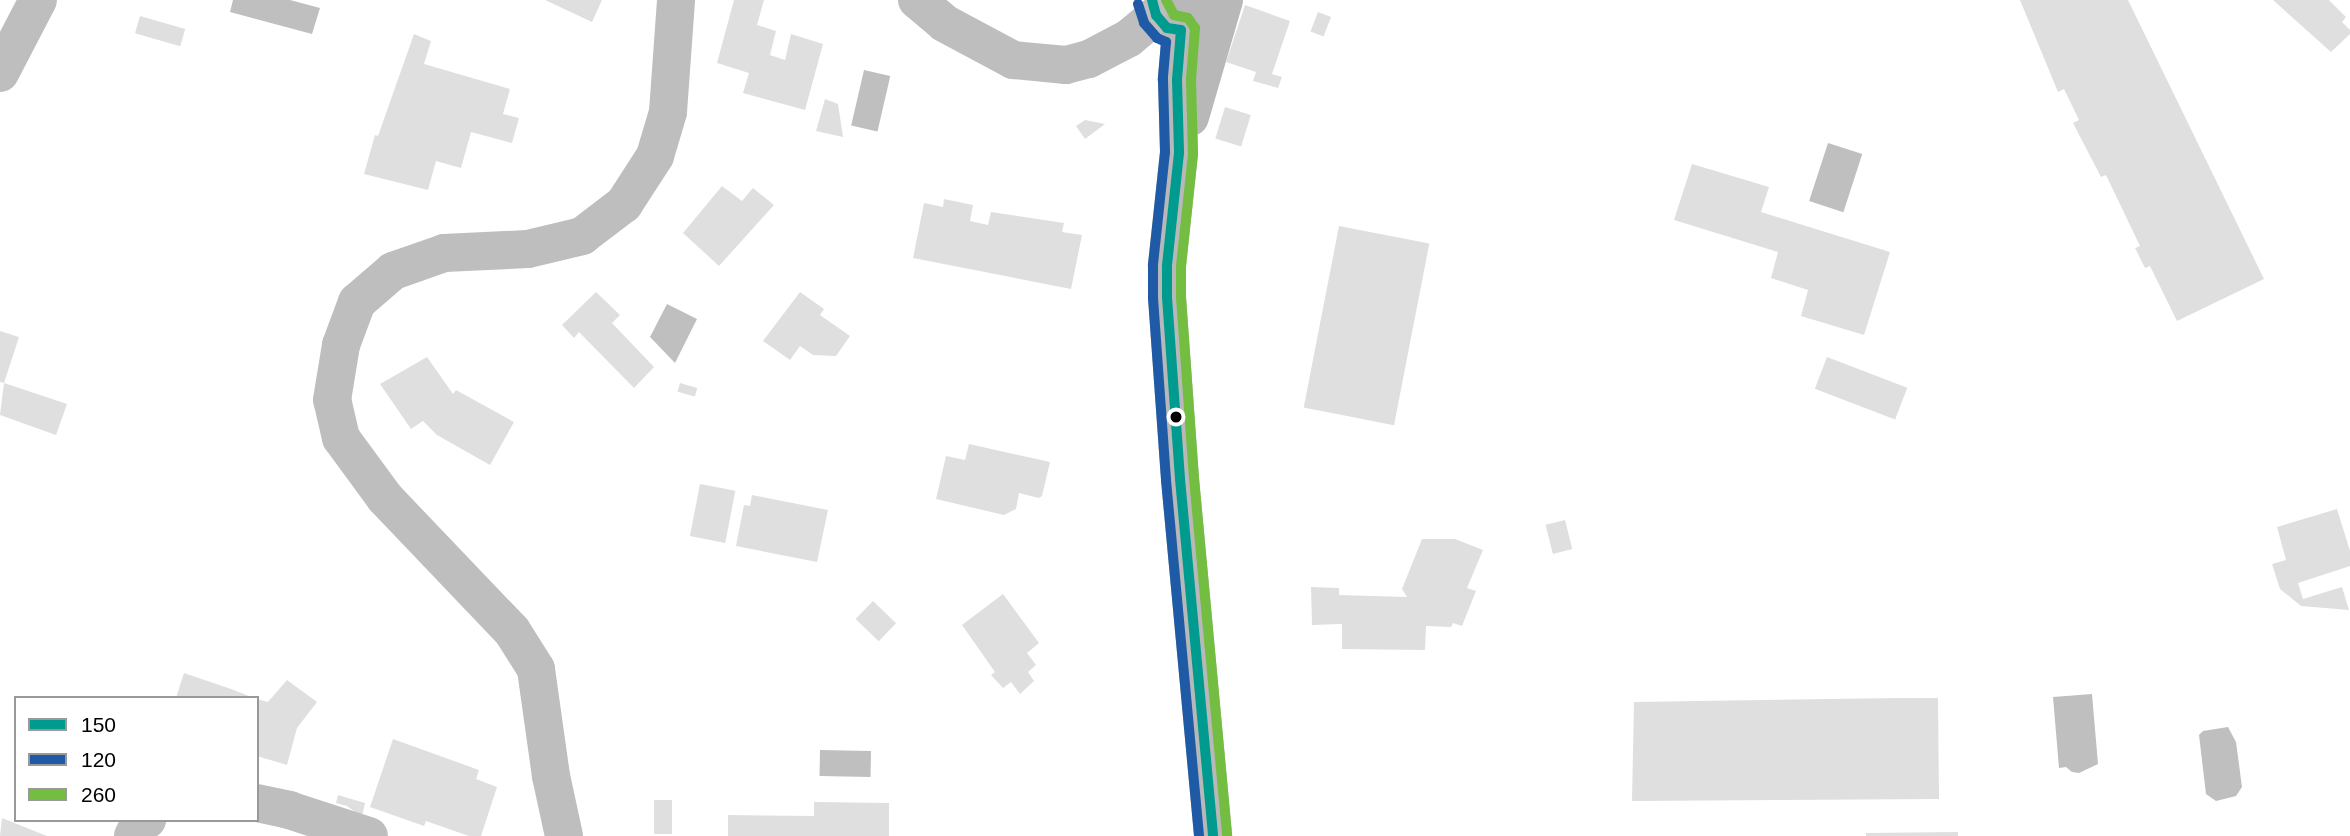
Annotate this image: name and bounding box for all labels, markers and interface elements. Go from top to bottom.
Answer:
unlabelled marker [1169,410,1183,424]
legend [14,696,259,822]
text: 150 [81,713,116,736]
text: 120 [81,748,116,771]
text: 260 [81,783,116,806]

